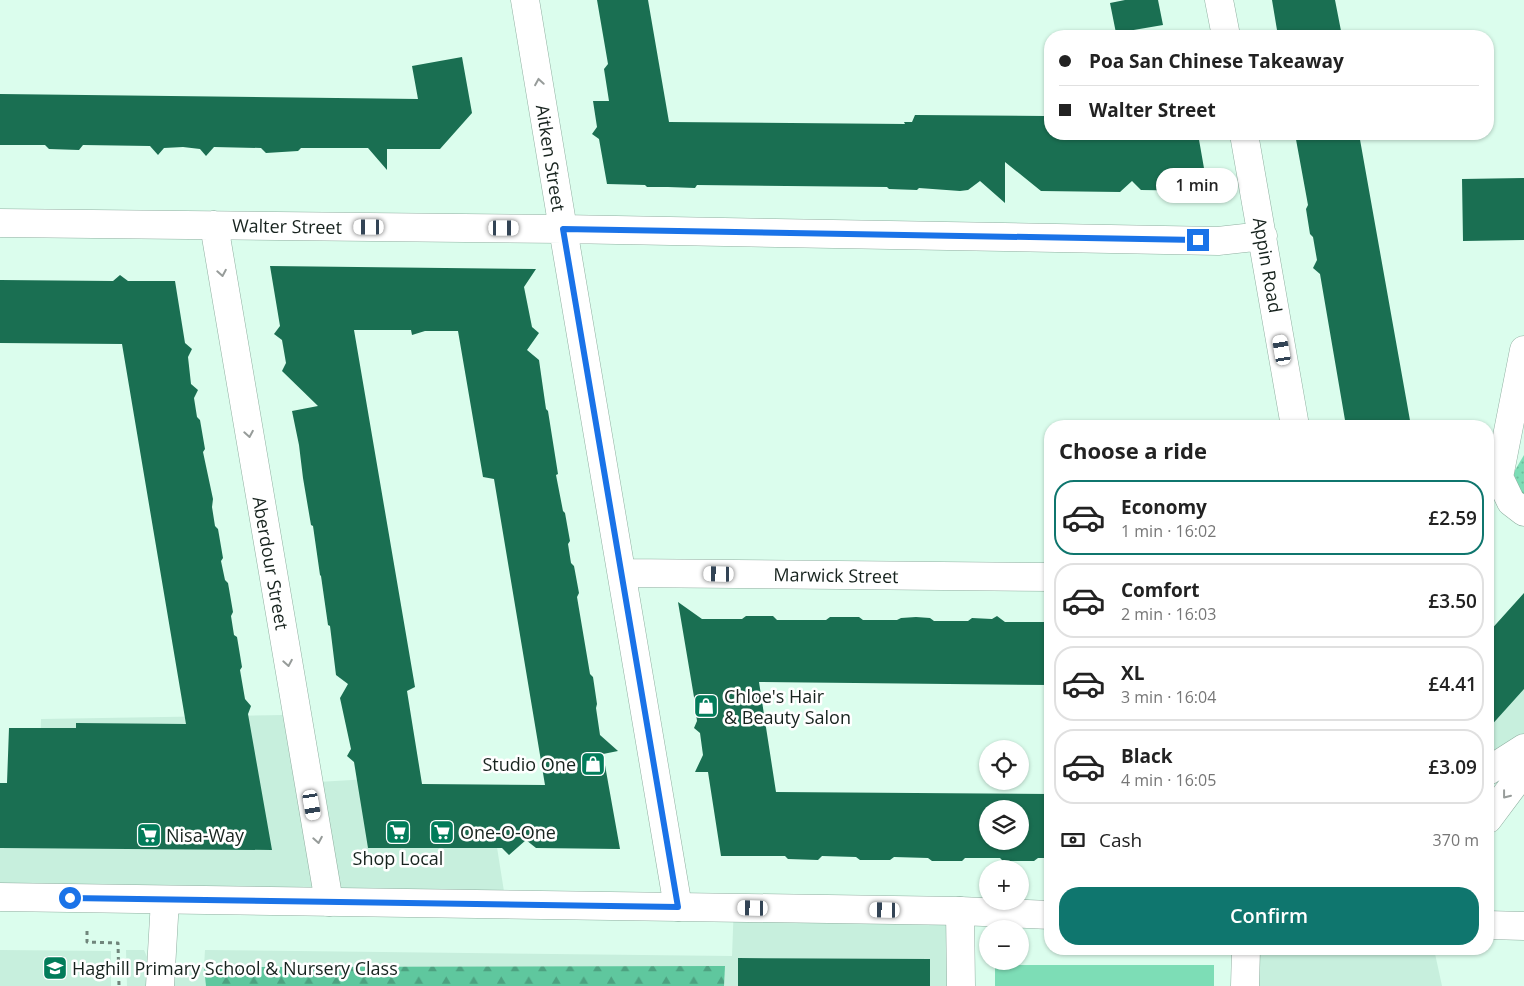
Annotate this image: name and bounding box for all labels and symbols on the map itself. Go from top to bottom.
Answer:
one-way arrow [534,78,544,86]
street label: Aitken Street [531,103,571,213]
callout: 1 min [1157,168,1239,202]
street label: Walter Street [232,213,342,239]
street label: Appin Road [1248,215,1288,315]
car [354,220,384,235]
car [489,221,519,236]
route end [1187,229,1209,251]
one-way arrow [216,269,226,278]
car [1272,334,1291,366]
one-way arrow [244,429,254,438]
street label: Aberdour Street [247,494,295,632]
street label: Marwick Street [773,562,899,588]
car [703,566,734,582]
one-way arrow [283,658,293,667]
place label: Chloe's Hair & Beauty Salon [724,684,851,729]
shop icon: Chloe's Hair & Beauty Salon [693,693,719,719]
shop icon: Studio One [580,751,606,777]
place label: Studio One [482,752,576,776]
car [302,789,321,821]
one-way arrow [1503,789,1511,798]
supermarket icon: Shop Local [385,819,411,845]
supermarket icon: One-O-One [429,819,455,845]
place label: One-O-One [460,820,556,844]
supermarket icon: Nisa-Way [136,822,162,848]
place label: Nisa-Way [166,823,245,847]
one-way arrow [313,836,323,845]
place label: Shop Local [353,846,443,870]
route start [59,887,81,909]
car [737,900,768,916]
car [869,902,900,918]
school or university icon: Haghill Primary School & Nursery Class [42,955,68,981]
place label: Haghill Primary School & Nursery Class [72,956,398,980]

